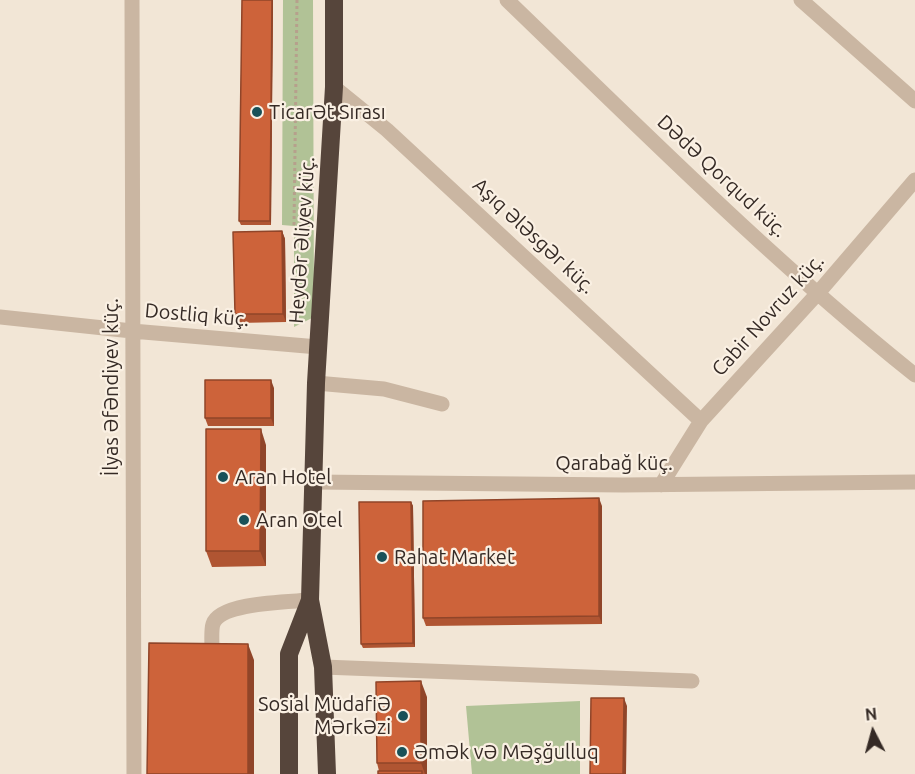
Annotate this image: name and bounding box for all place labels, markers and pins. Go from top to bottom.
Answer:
place label: Ticarət Sırası [269,100,386,124]
marker: Ticarət Sırası [250,105,264,119]
place label: Aran Hotel [235,465,332,489]
marker: Aran Hotel [216,470,230,484]
place label: Aran Otel [256,508,342,532]
marker: Aran Otel [237,513,251,527]
place label: Rahat Market [394,545,515,569]
marker: Rahat Market [375,550,389,564]
place label: Sosial Müdafiə Mərkəzi [258,692,391,739]
marker: Sosial Müdafiə Mərkəzi [396,709,410,723]
place label: Əmək və Məşğulluq [414,740,599,764]
marker: Əmək və Məşğulluq [395,745,409,759]

